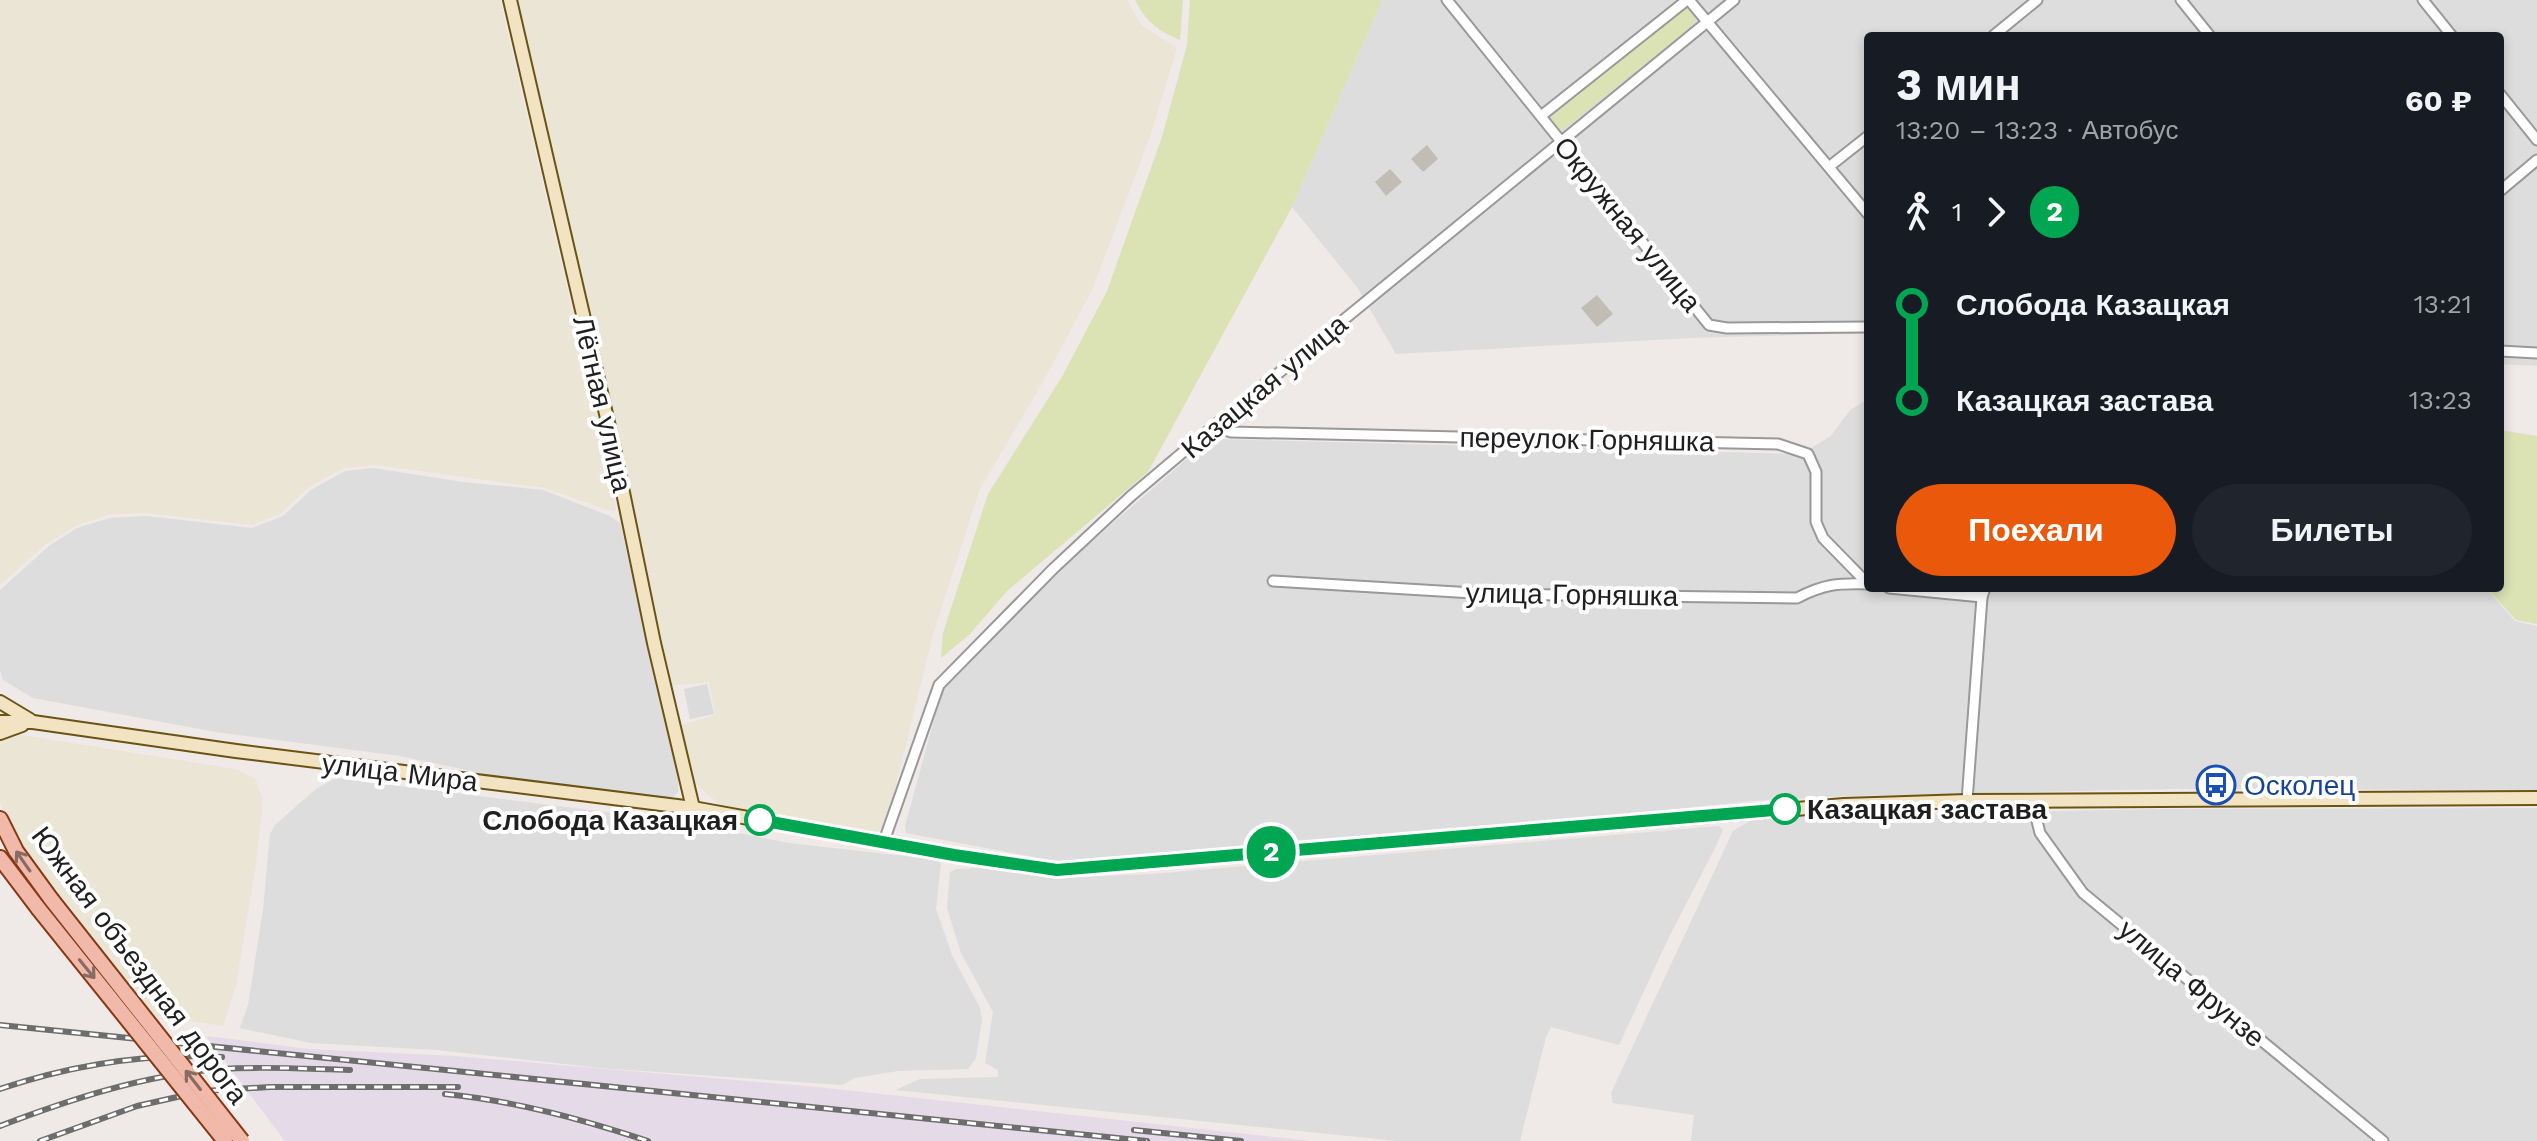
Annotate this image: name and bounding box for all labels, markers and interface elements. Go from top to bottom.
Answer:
text: 3 мин [1896,59,2021,111]
text: 60 ₽ [2405,83,2472,118]
text: 13:20 – 13:23 · Автобус [1896,115,2178,145]
street label: Окружная улица [1547,130,1708,319]
icon: walk [1896,190,1940,234]
icon: forward [1974,190,2018,234]
text: 2 [2046,195,2063,228]
text: 1 [1952,197,1962,227]
text: Слобода Казацкая [1956,287,2230,322]
text: 13:21 [2414,289,2472,319]
street label: Казацкая улица [1175,307,1354,465]
street label: Лётная улица [566,313,639,496]
text: Казацкая застава [1956,383,2213,418]
text: 13:23 [2409,385,2472,415]
street label: переулок Горняшка [1459,421,1715,458]
button: Поехали [1896,484,2176,576]
button: Билеты [2192,484,2472,576]
street label: улица Горняшка [1465,576,1679,613]
street label: улица Мира [320,747,480,798]
bus stop icon: Осколец [2195,764,2237,806]
place label: Осколец [2244,769,2355,802]
place label: Казацкая застава [1807,793,2047,826]
marker: Казацкая застава [1770,794,1800,824]
place label: Слобода Казацкая [482,804,738,837]
marker: Слобода Казацкая [745,805,775,835]
street label: Южная объездная дорога [25,820,255,1111]
line badge: 2 [1245,826,1297,878]
text: 2 [1263,835,1279,868]
one-way arrow [15,850,31,872]
street label: улица Фрунзе [2112,913,2271,1054]
one-way arrow [78,958,96,979]
one-way arrow [185,1070,202,1091]

